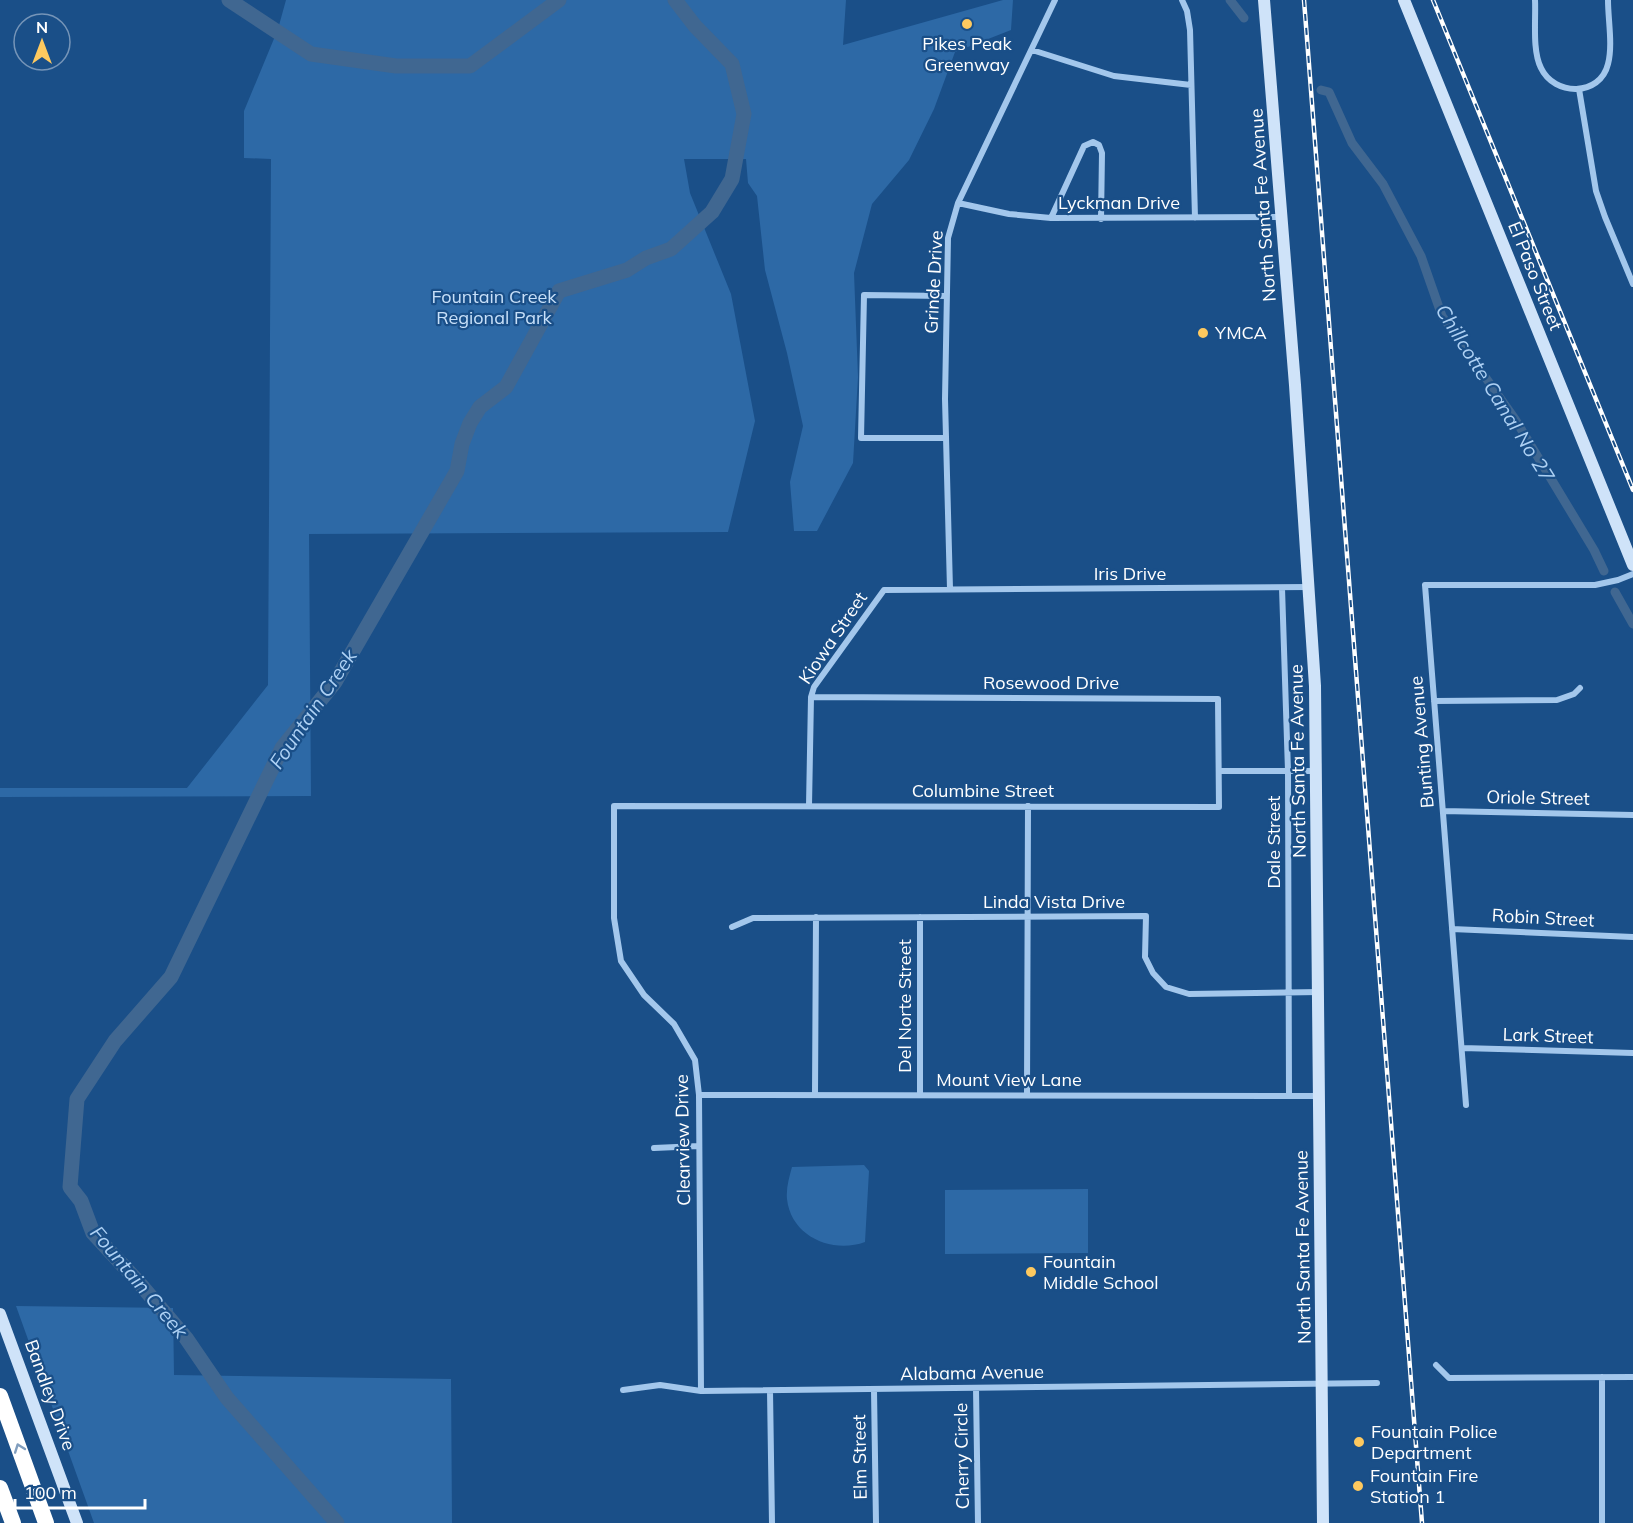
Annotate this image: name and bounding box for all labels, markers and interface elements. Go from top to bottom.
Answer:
north arrow [12,12,72,72]
text: N [36,17,48,37]
marker: Pikes Peak Greenway [960,17,974,31]
place label: Pikes Peak Greenway [922,32,1013,76]
street label: North Santa Fe Avenue [1244,108,1281,302]
street label: Lyckman Drive [1058,191,1180,214]
street label: El Paso Street [1503,218,1568,334]
street label: Grinde Drive [919,230,948,334]
park label: Fountain Creek Regional Park [431,285,557,329]
water label: Chillcotte Canal No 27 [1430,299,1561,487]
place label: YMCA [1214,321,1267,344]
marker: YMCA [1196,326,1210,340]
street label: Iris Drive [1094,562,1166,585]
street label: Kiowa Street [793,587,872,688]
water label: Fountain Creek [263,643,362,773]
street label: North Santa Fe Avenue [1284,664,1311,858]
street label: Rosewood Drive [983,671,1119,694]
street label: Bunting Avenue [1404,675,1439,809]
street label: Columbine Street [912,779,1054,802]
street label: Oriole Street [1486,785,1590,810]
street label: Dale Street [1262,796,1285,888]
street label: Linda Vista Drive [983,890,1125,913]
street label: Robin Street [1491,903,1595,932]
street label: Del Norte Street [893,939,916,1073]
street label: Lark Street [1502,1022,1594,1049]
street label: Mount View Lane [936,1068,1082,1091]
street label: Clearview Drive [670,1074,695,1206]
street label: North Santa Fe Avenue [1289,1150,1316,1344]
water label: Fountain Creek [85,1220,194,1344]
place label: Fountain Middle School [1043,1250,1159,1294]
marker: Fountain Middle School [1024,1265,1038,1279]
street label: Bandley Drive [20,1336,81,1453]
street label: Alabama Avenue [900,1360,1044,1385]
street label: Cherry Circle [949,1403,974,1509]
street label: Elm Street [847,1414,872,1500]
place label: Fountain Police Department [1371,1420,1497,1464]
marker: Fountain Police Department [1352,1435,1366,1449]
one-way arrow [14,1443,26,1454]
place label: Fountain Fire Station 1 [1370,1464,1478,1508]
scale bar [15,1472,146,1510]
marker: Fountain Fire Station 1 [1351,1479,1365,1493]
text: 100 m [24,1481,77,1504]

